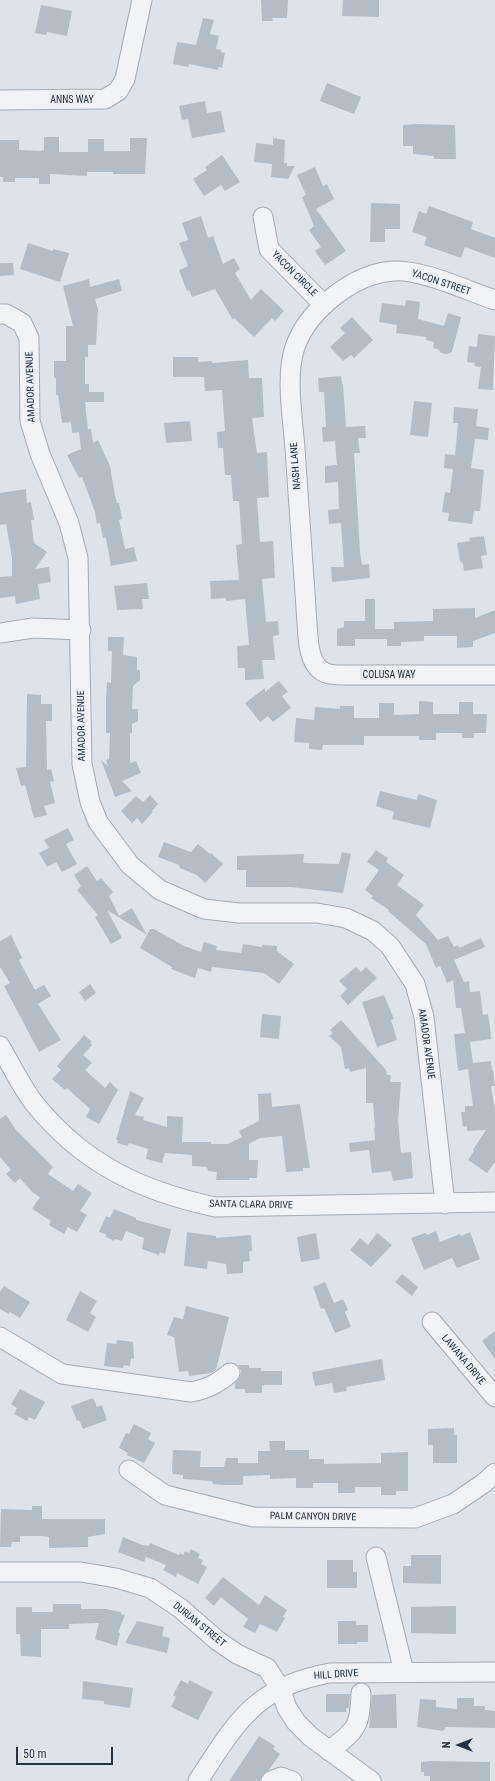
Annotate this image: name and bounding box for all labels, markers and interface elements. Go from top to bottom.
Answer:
street label: ANNS WAY [50,94,94,106]
street label: YACON CIRCLE [269,249,319,299]
street label: YACON STREET [410,268,472,298]
street label: AMADOR AVENUE [24,351,38,423]
street label: NASH LANE [288,442,304,490]
street label: COLUSA WAY [363,669,415,681]
street label: AMADOR AVENUE [75,690,89,762]
street label: AMADOR AVENUE [415,1008,437,1080]
street label: SANTA CLARA DRIVE [209,1198,293,1212]
street label: LAWANA DRIVE [439,1332,487,1388]
street label: PALM CANYON DRIVE [270,1510,356,1524]
street label: DURIAN STREET [170,1600,228,1650]
street label: HILL DRIVE [313,1667,359,1683]
north arrow [439,1725,479,1765]
scale bar [18,1739,115,1765]
text: N [440,1742,453,1748]
text: 50 m [23,1747,47,1761]

